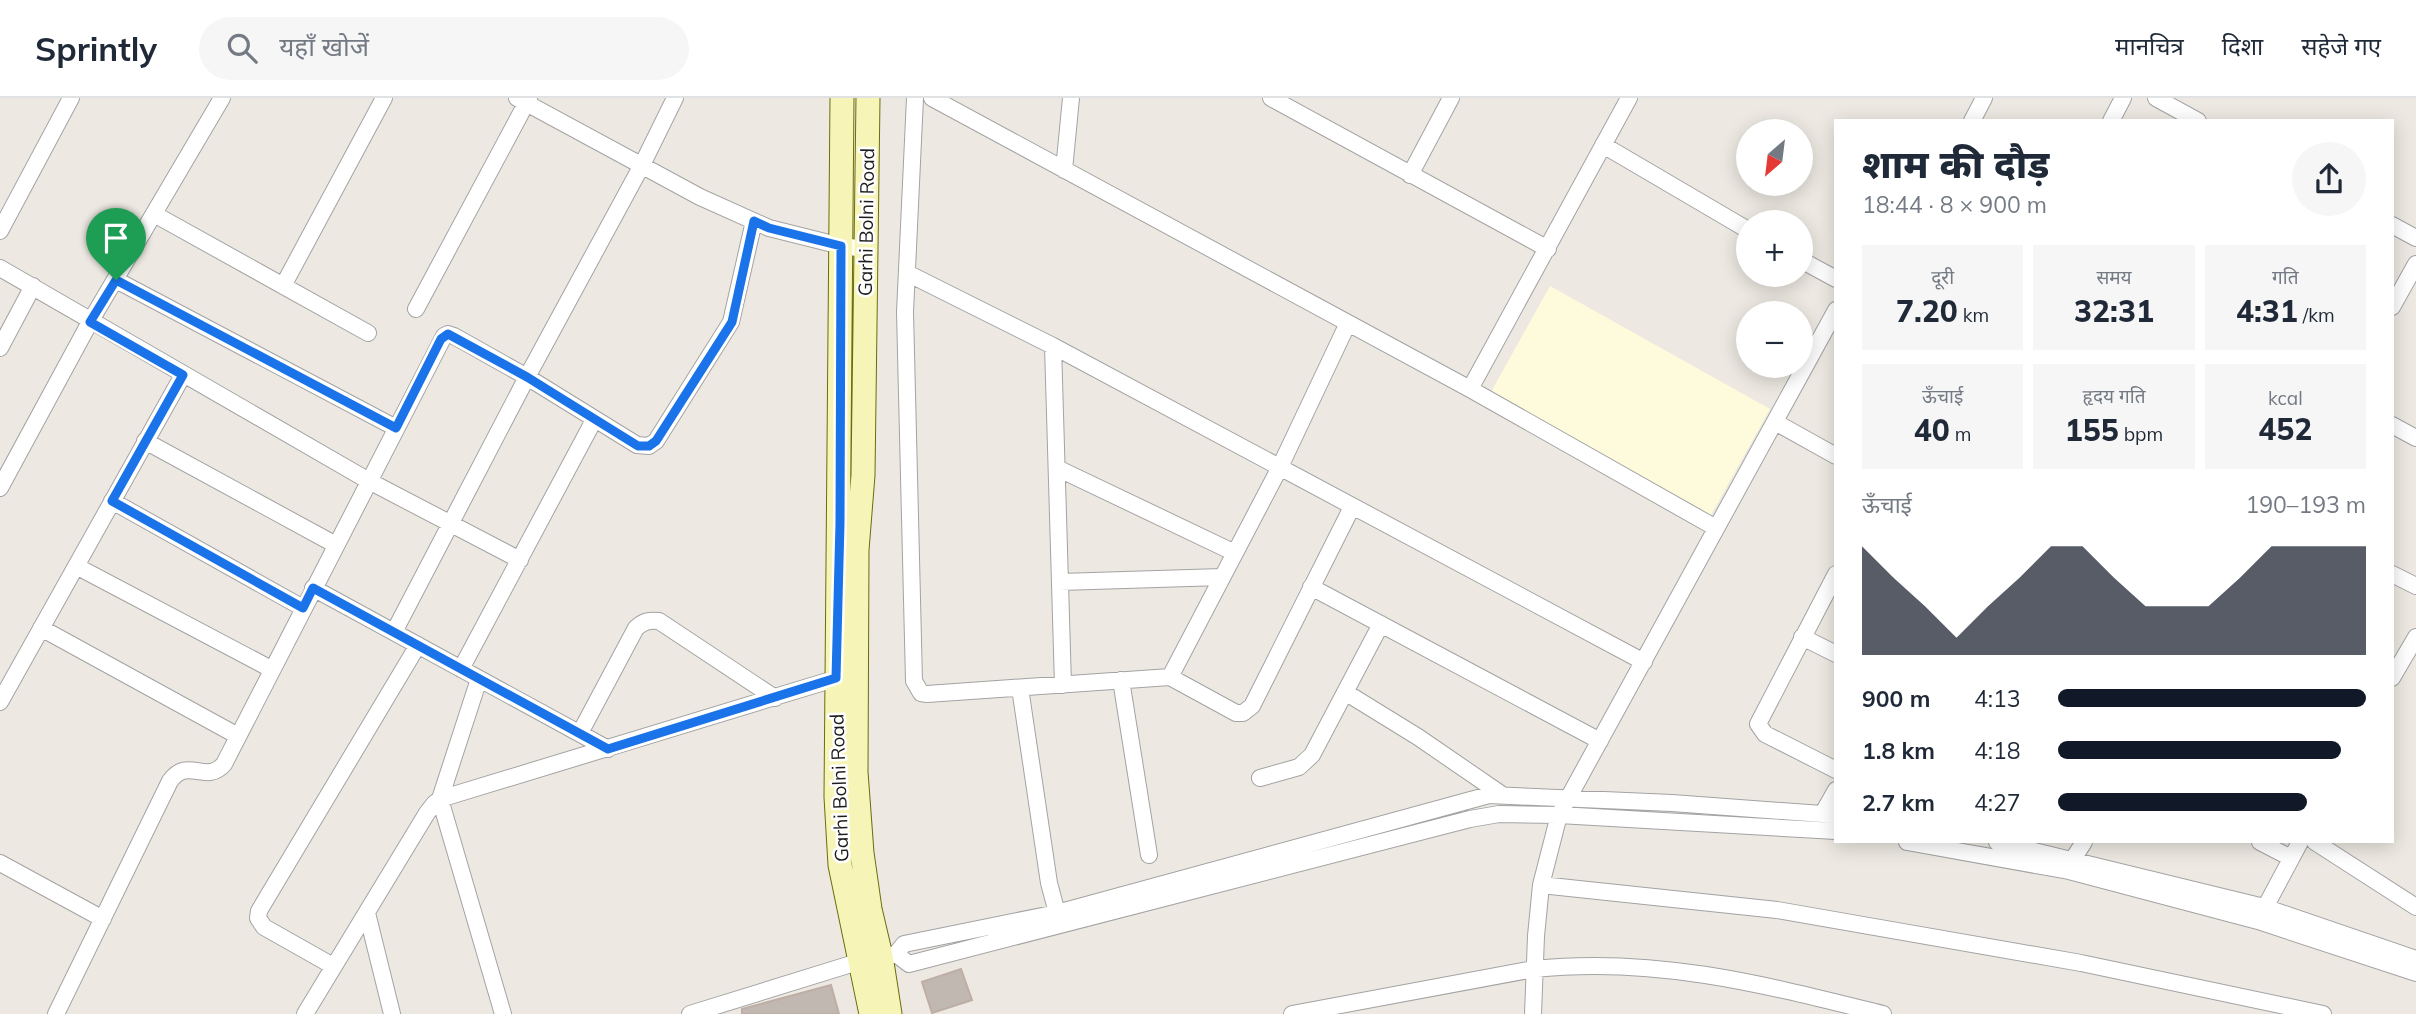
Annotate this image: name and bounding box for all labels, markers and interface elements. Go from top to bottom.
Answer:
search box [199,17,689,80]
text: Sprintly [35,28,157,69]
icon: search [223,29,261,67]
text: यहाँ खोजें [279,30,369,63]
text: मानचित्र [2115,31,2184,61]
text: दिशा [2222,31,2263,61]
text: सहेजे गए [2301,31,2381,61]
north arrow [1736,119,1813,196]
map controls [1736,119,1813,378]
text: शाम की दौड़ [1862,140,2049,188]
button: share [2292,142,2366,216]
street label: Garhi Bolni Road [853,148,879,296]
text: 18:44 · 8 × 900 m [1862,190,2047,219]
pin [86,208,146,280]
button: + [1736,210,1813,287]
icon: arrive [97,219,135,257]
text: दूरी [1931,265,1954,289]
text: समय [2096,265,2132,289]
text: गति [2272,265,2299,289]
text: 7.20 [1896,292,1958,330]
text: 32:31 [2074,292,2154,330]
text: 4:31 [2236,292,2298,330]
button: − [1736,301,1813,378]
text: km [1958,303,1989,327]
text: /km [2298,303,2335,327]
text: ऊँचाई [1922,384,1963,408]
text: हृदय गति [2083,384,2145,408]
text: kcal [2268,386,2303,410]
text: 452 [2258,410,2312,448]
text: 40 [1914,411,1950,449]
text: 155 [2065,411,2119,449]
text: m [1950,422,1971,446]
text: bpm [2119,422,2163,446]
text: ऊँचाई [1862,490,1912,519]
text: 190–193 m [2245,490,2366,519]
text: 900 m [1862,684,1930,713]
text: 4:13 [1974,684,2021,713]
street label: Garhi Bolni Road [824,713,854,863]
text: 1.8 km [1862,736,1935,765]
text: 4:18 [1974,736,2021,765]
text: 2.7 km [1862,788,1935,817]
text: 4:27 [1974,788,2021,817]

